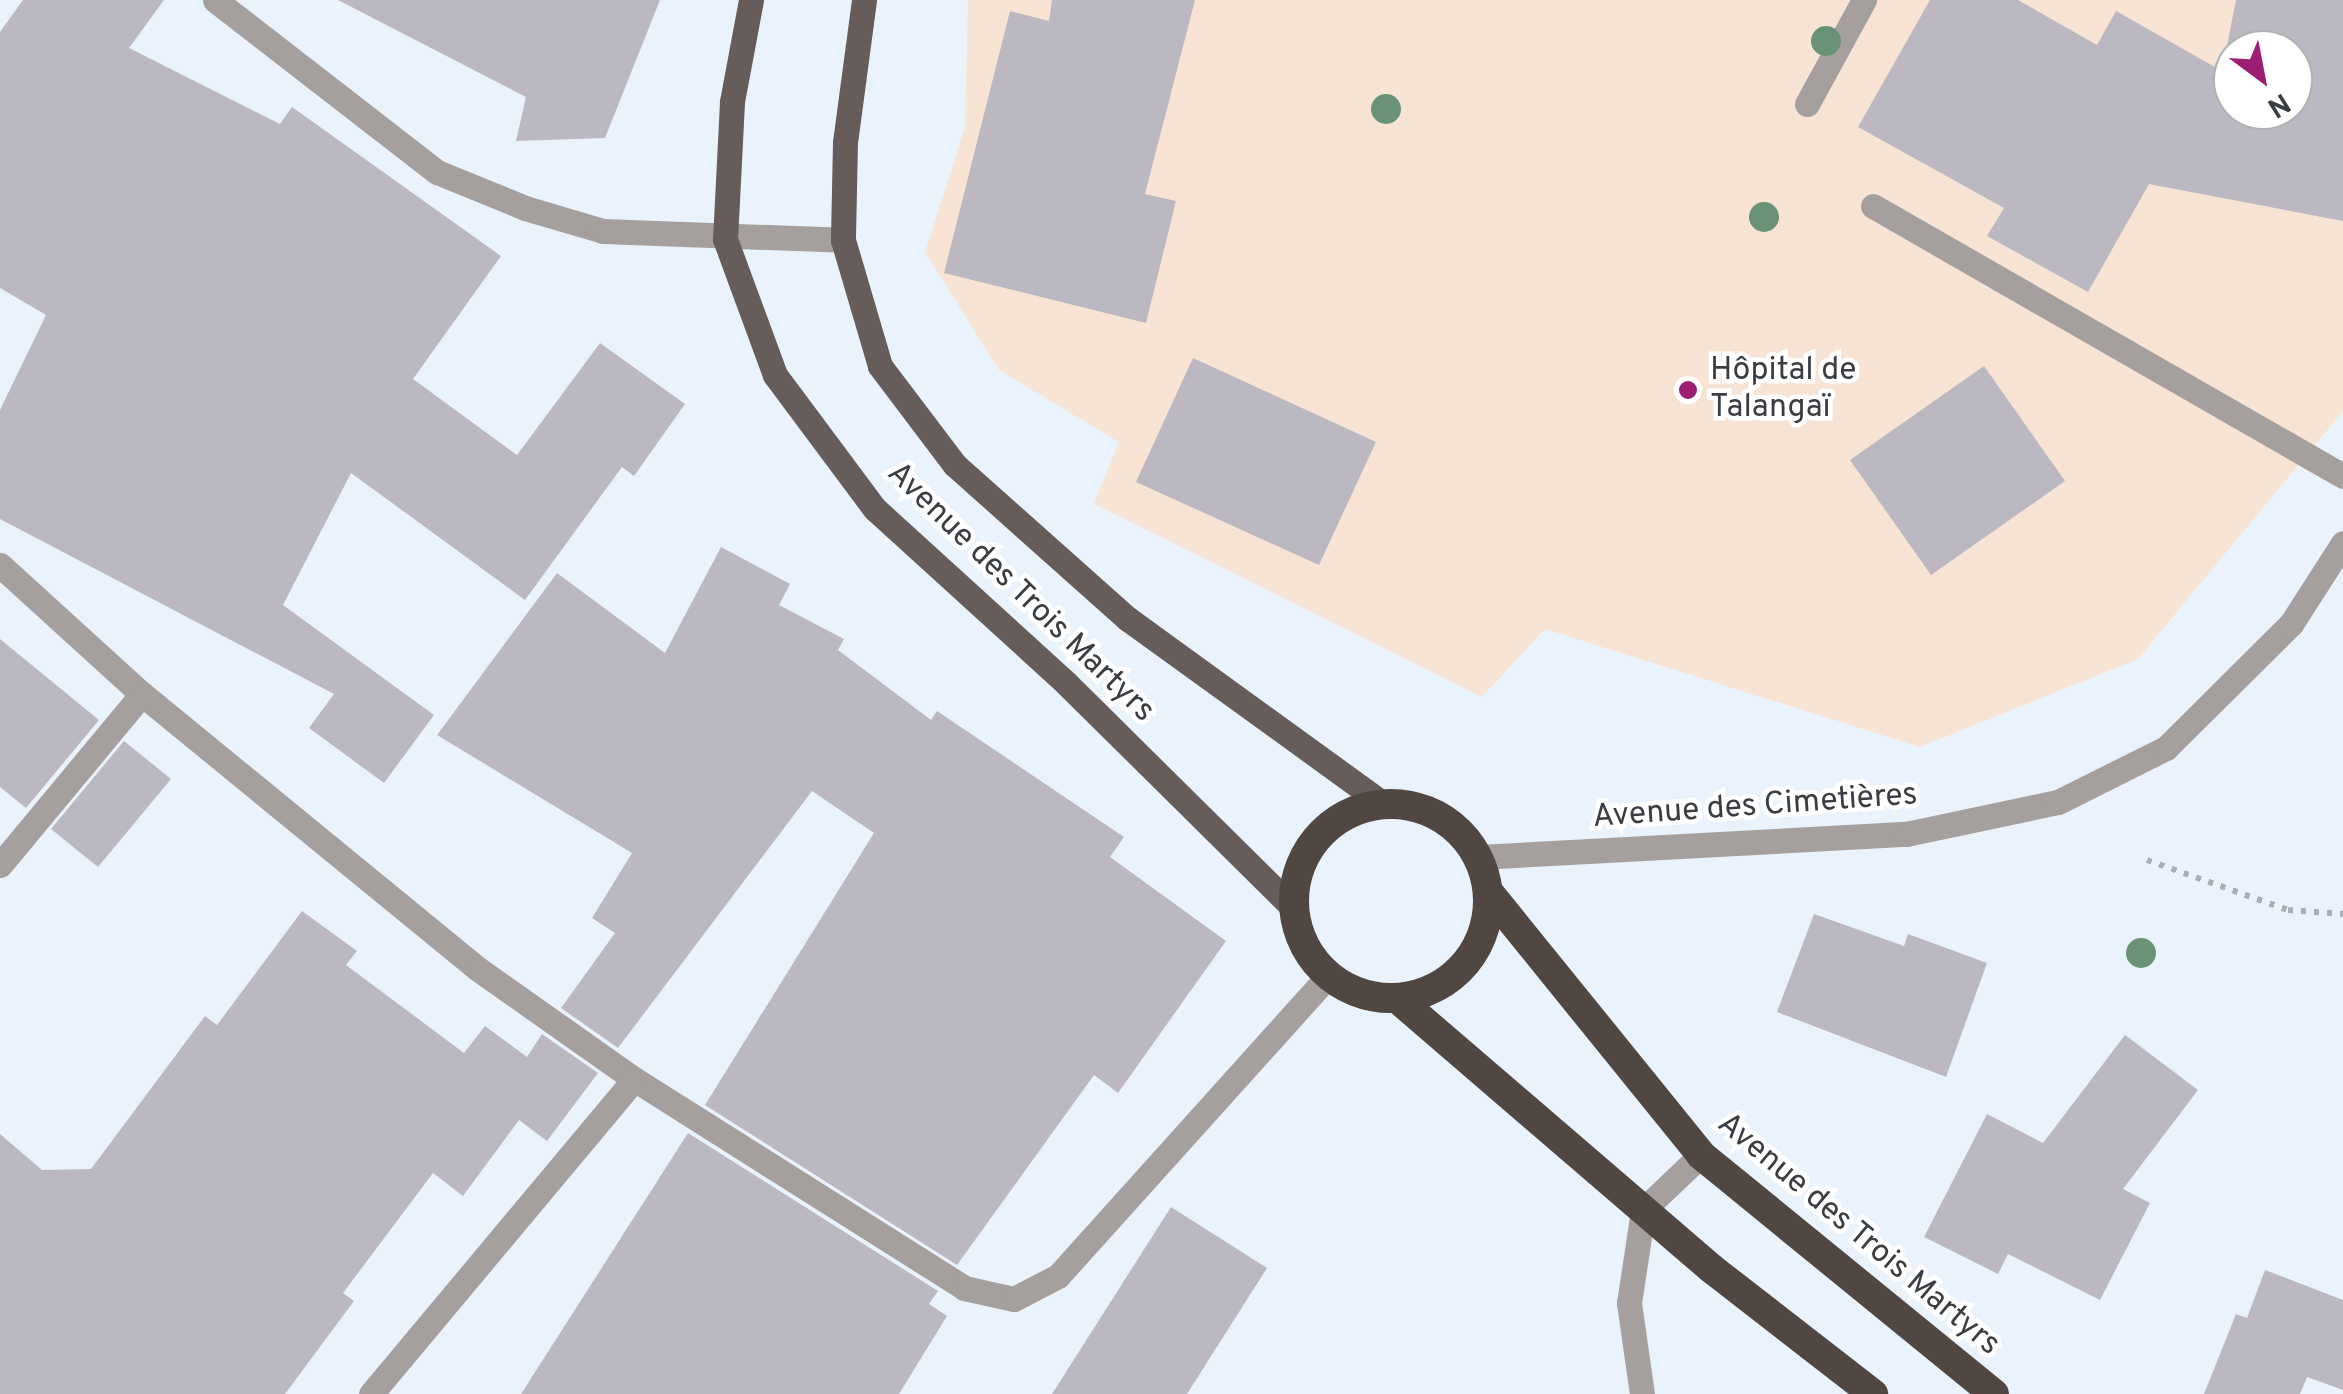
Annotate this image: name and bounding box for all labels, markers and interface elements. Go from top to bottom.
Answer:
north arrow [2213,30,2313,130]
text: N [2260,83,2296,124]
place label: Hôpital de Talangaï [1710,353,1856,428]
marker: Hôpital de Talangaï [1675,377,1701,403]
street label: Avenue des Trois Martyrs [878,455,1162,731]
street label: Avenue des Cimetières [1591,776,1919,838]
street label: Avenue des Trois Martyrs [1708,1105,2008,1365]

